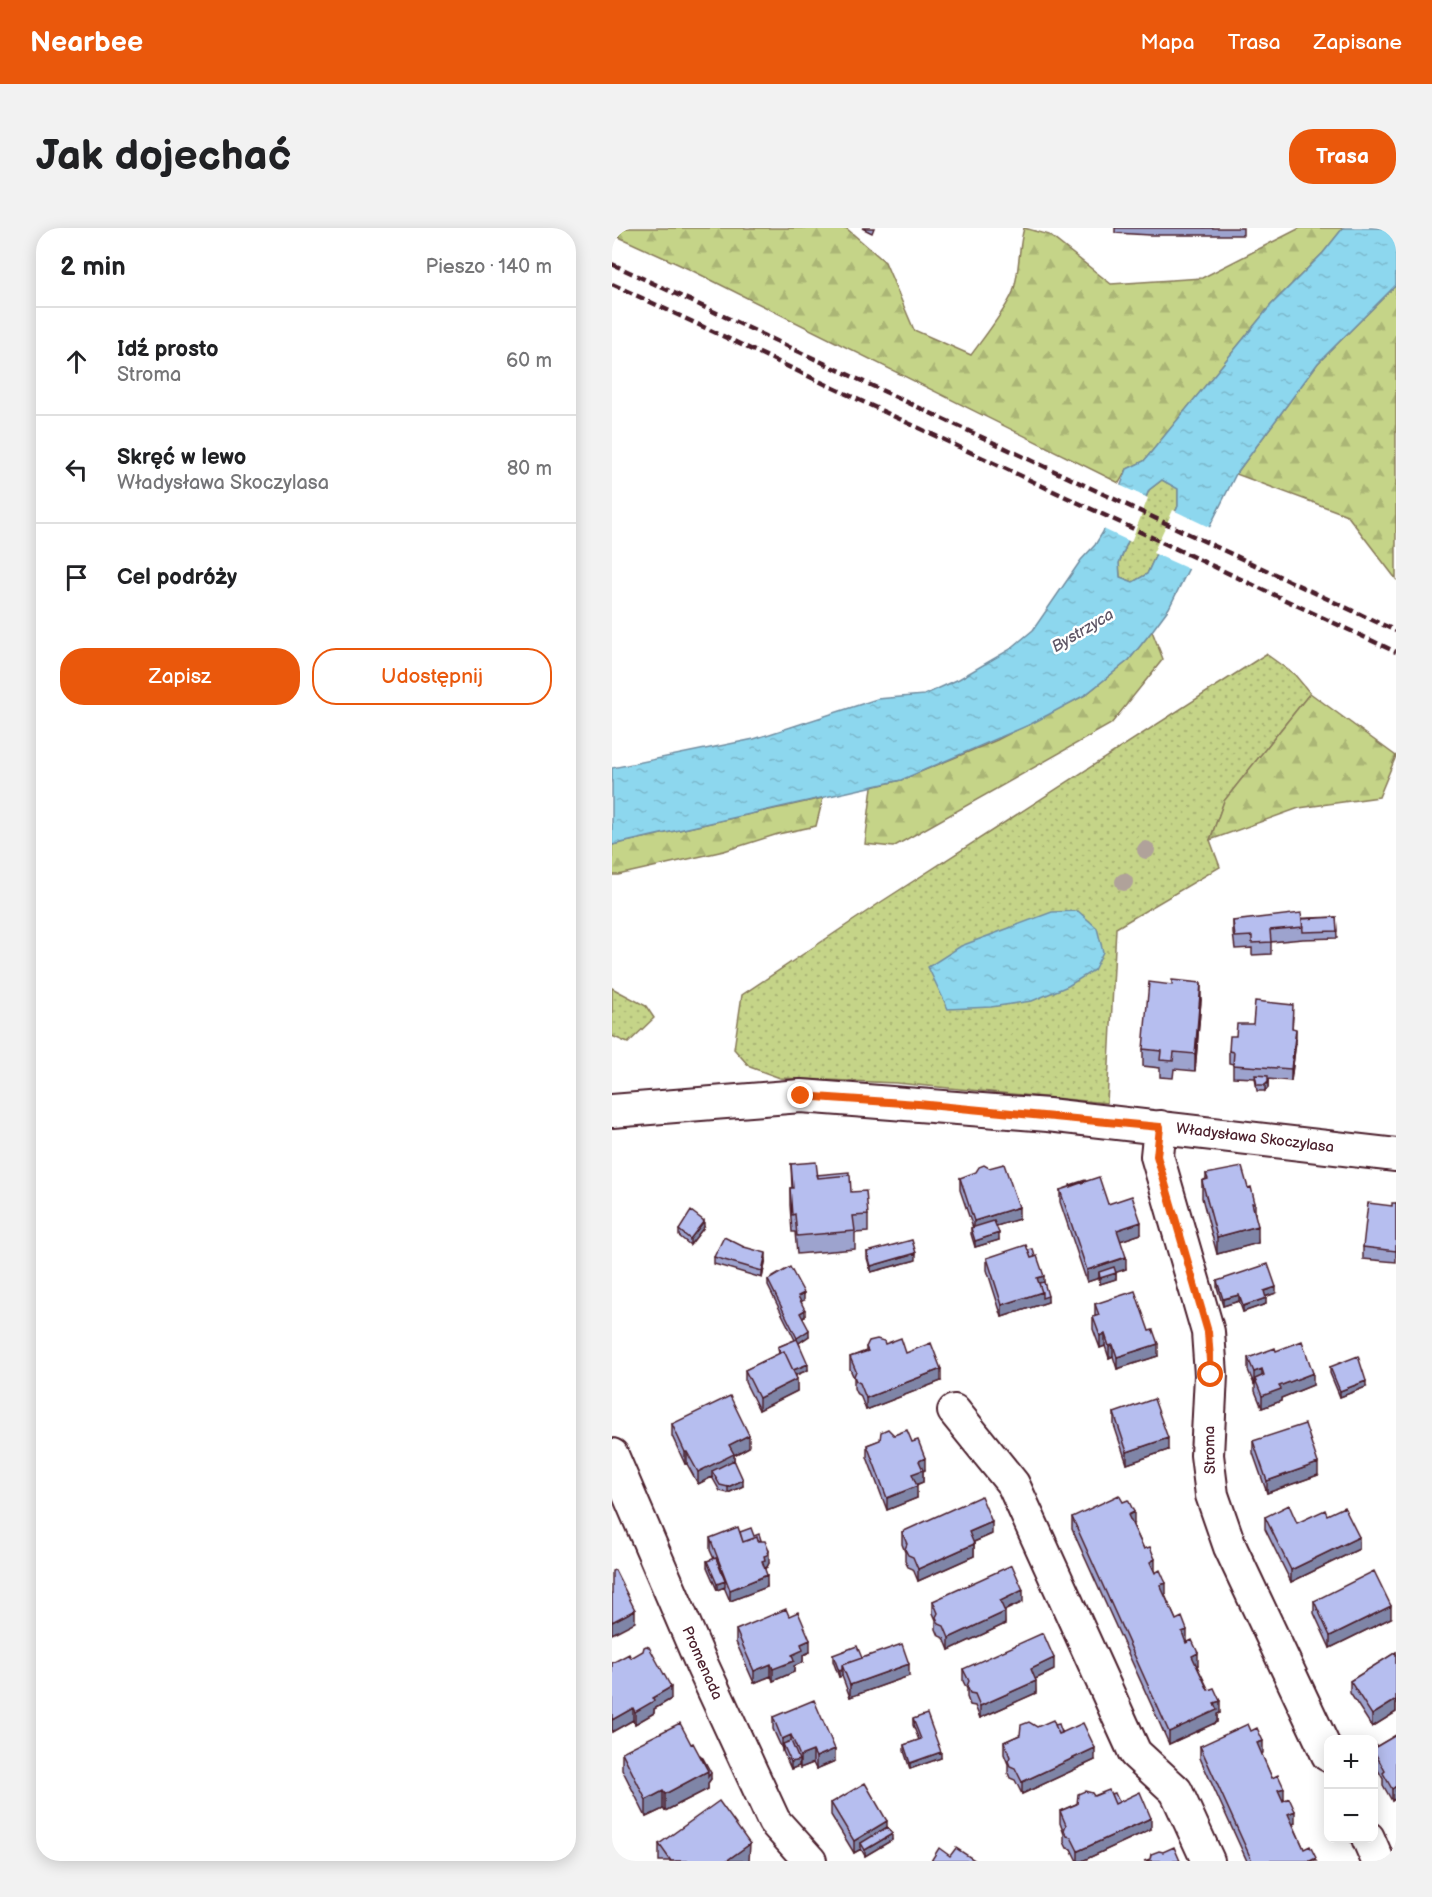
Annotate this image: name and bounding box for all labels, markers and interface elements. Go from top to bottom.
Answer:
text: Nearbee [30,26,143,59]
text: Mapa [1141,30,1195,55]
text: Trasa [1228,30,1281,55]
text: Zapisane [1314,30,1402,55]
button: Trasa [1289,129,1396,184]
text: Jak dojechać [36,131,291,182]
text: 2 min [60,252,126,283]
text: Pieszo · 140 m [426,255,552,279]
text: Idź prosto [117,336,219,363]
icon: ahead [60,345,93,378]
text: 60 m [506,349,552,373]
text: Stroma [117,363,181,387]
text: Skręć w lewo [117,444,246,471]
icon: left [60,453,93,486]
text: 80 m [507,457,552,481]
text: Władysława Skoczylasa [117,471,329,495]
icon: arrive [60,561,93,594]
text: Cel podróży [117,564,237,591]
water label: Bystrzyca [1049,605,1117,657]
button: Zapisz [60,648,300,705]
button: Udostępnij [312,648,552,705]
route end [787,1082,813,1108]
street label: Władysława Skoczylasa [1175,1119,1335,1157]
route start [1197,1361,1223,1387]
street label: Stroma [1200,1426,1220,1474]
street label: Promenada [677,1623,727,1703]
map controls [1324,1735,1378,1843]
button: + [1324,1735,1378,1789]
button: − [1324,1789,1378,1843]

